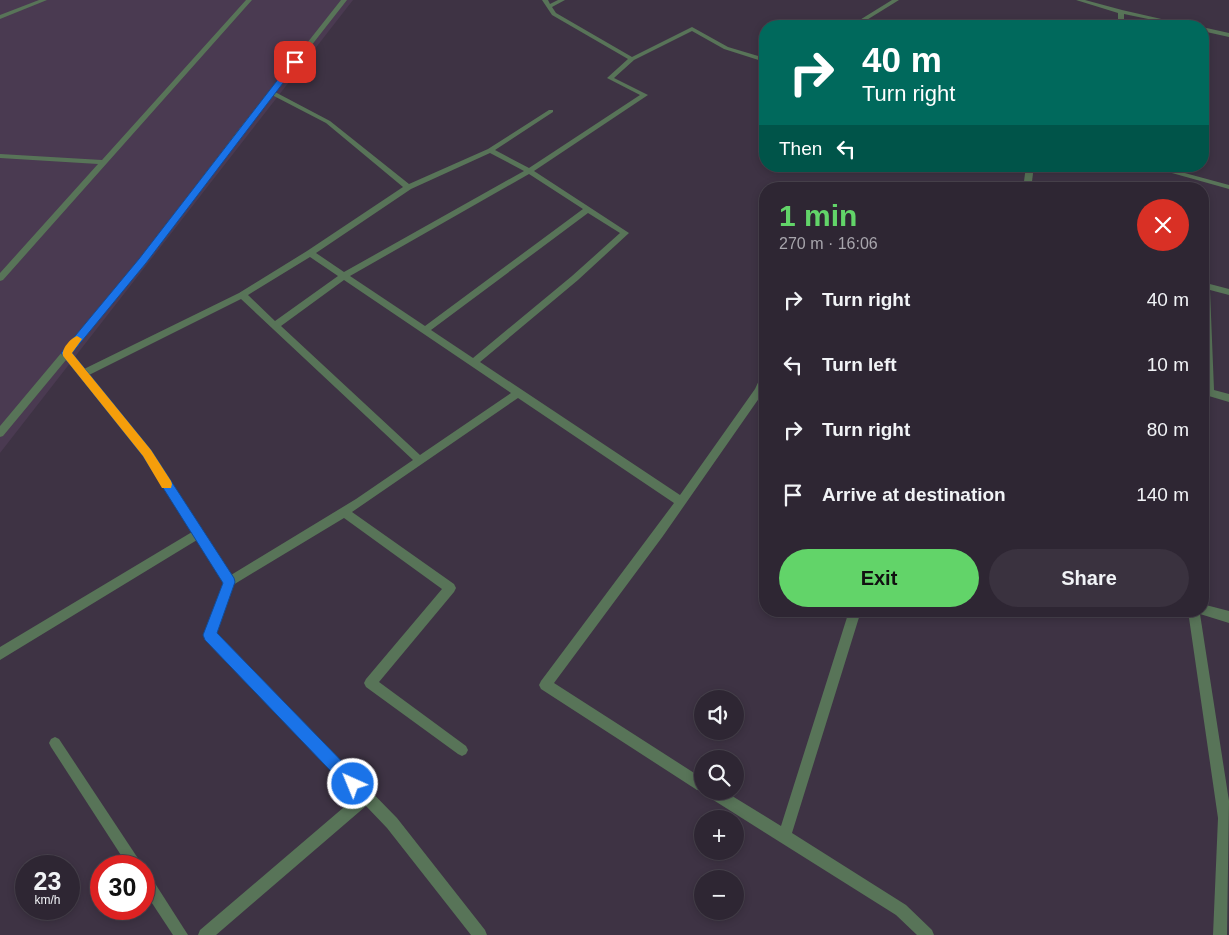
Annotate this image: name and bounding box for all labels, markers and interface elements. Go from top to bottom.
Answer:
icon: right [779,40,844,105]
text: 40 m [862,40,942,79]
pin [274,41,316,83]
icon: arrive [281,48,309,76]
text: Turn right [862,81,955,106]
icon: left [832,135,860,163]
text: Then [779,138,822,159]
text: 1 min [779,199,857,232]
button: close [1137,199,1189,251]
text: 270 m · 16:06 [779,235,878,252]
icon: right [779,286,807,314]
text: Turn right [822,289,910,310]
text: 40 m [1147,289,1189,310]
icon: left [779,351,807,379]
text: Turn left [822,354,897,375]
text: 10 m [1147,354,1189,375]
icon: right [779,416,807,444]
text: Turn right [822,419,910,440]
text: 80 m [1147,419,1189,440]
icon: arrive [779,481,807,509]
text: Arrive at destination [822,484,1006,505]
text: 140 m [1136,484,1189,505]
button: Exit [779,549,979,607]
button: Share [989,549,1189,607]
map controls [694,690,744,920]
button: sound [694,690,744,740]
button: search [694,750,744,800]
position arrow [326,757,378,809]
button: + [694,810,744,860]
speed limit sign: 30 [90,855,155,920]
text: 23 [34,867,61,895]
button: − [694,870,744,920]
text: km/h [34,893,61,907]

